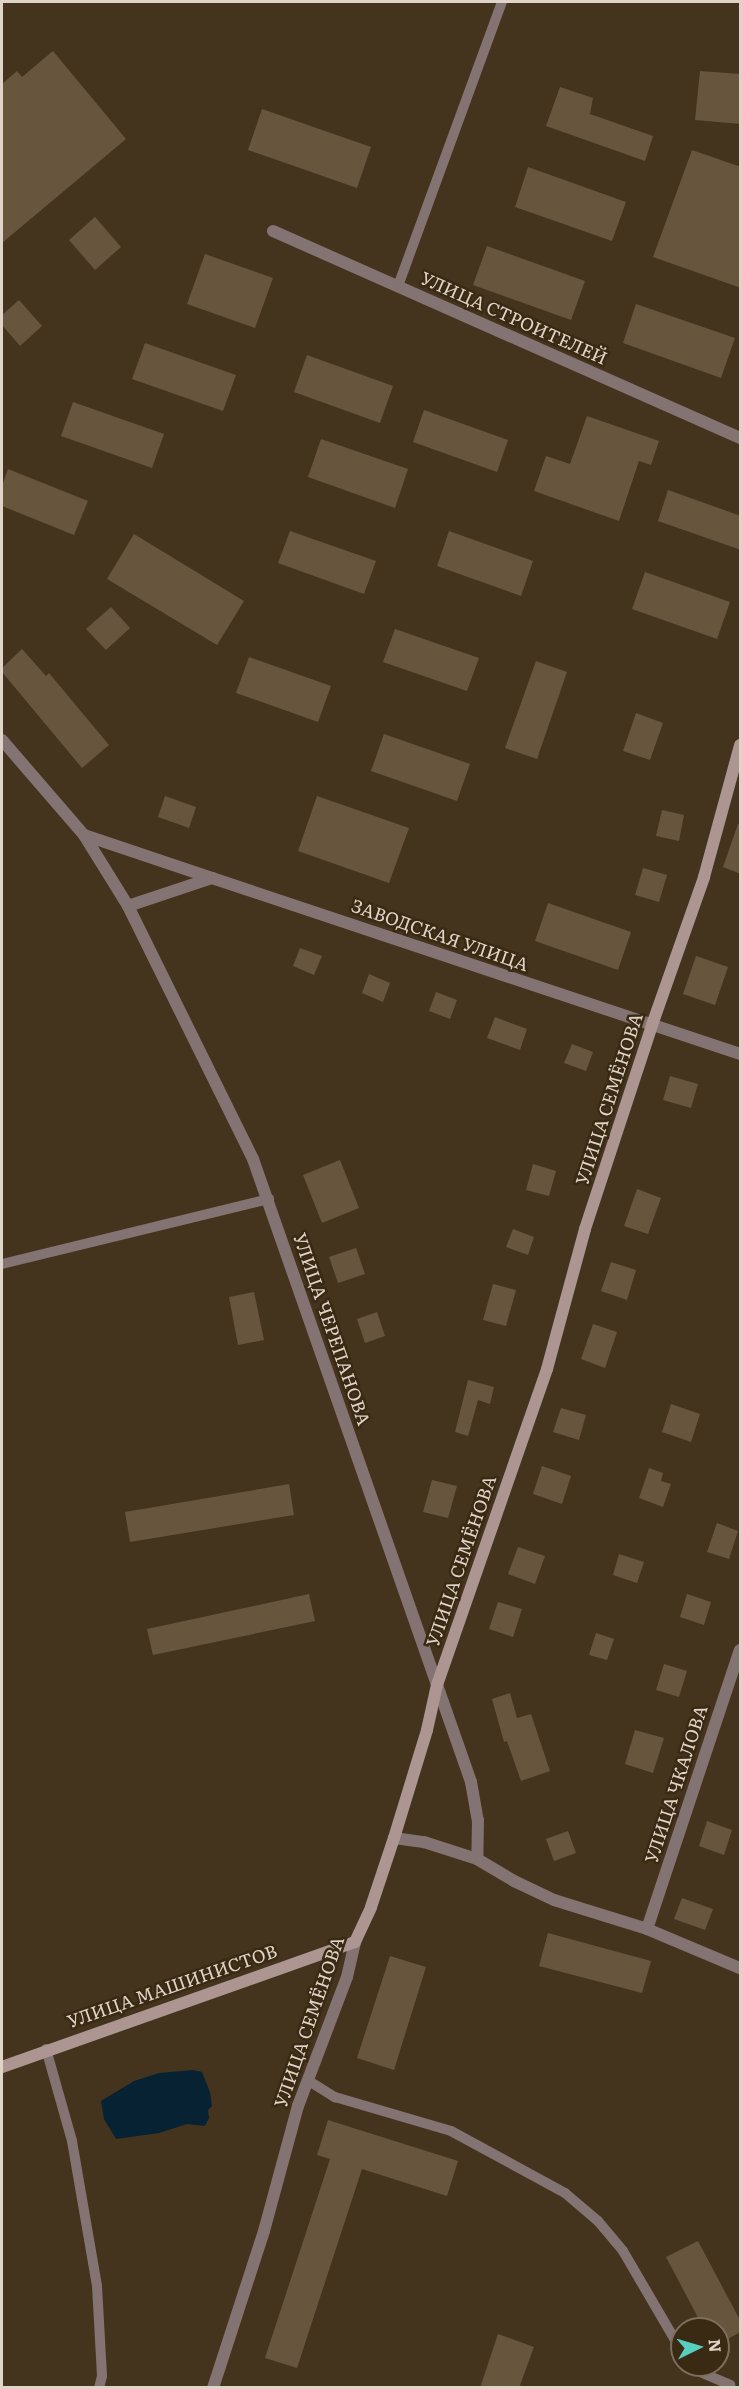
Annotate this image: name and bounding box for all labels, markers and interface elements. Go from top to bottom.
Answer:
street label: УЛИЦА СТРОИТЕЛЕЙ [417,267,611,369]
street label: ЗАВОДСКАЯ УЛИЦА [349,895,531,975]
street label: УЛИЦА СЕМЁНОВА [571,1010,647,1188]
street label: УЛИЦА ЧЕРЕПАНОВА [289,1230,375,1428]
street label: УЛИЦА СЕМЁНОВА [422,1473,500,1649]
street label: УЛИЦА ЧКАЛОВА [640,1702,712,1866]
street label: УЛИЦА СЕМЁНОВА [270,1934,348,2110]
street label: УЛИЦА МАШИНИСТОВ [64,1940,280,2032]
north arrow [670,2317,730,2377]
text: N [703,2338,728,2353]

